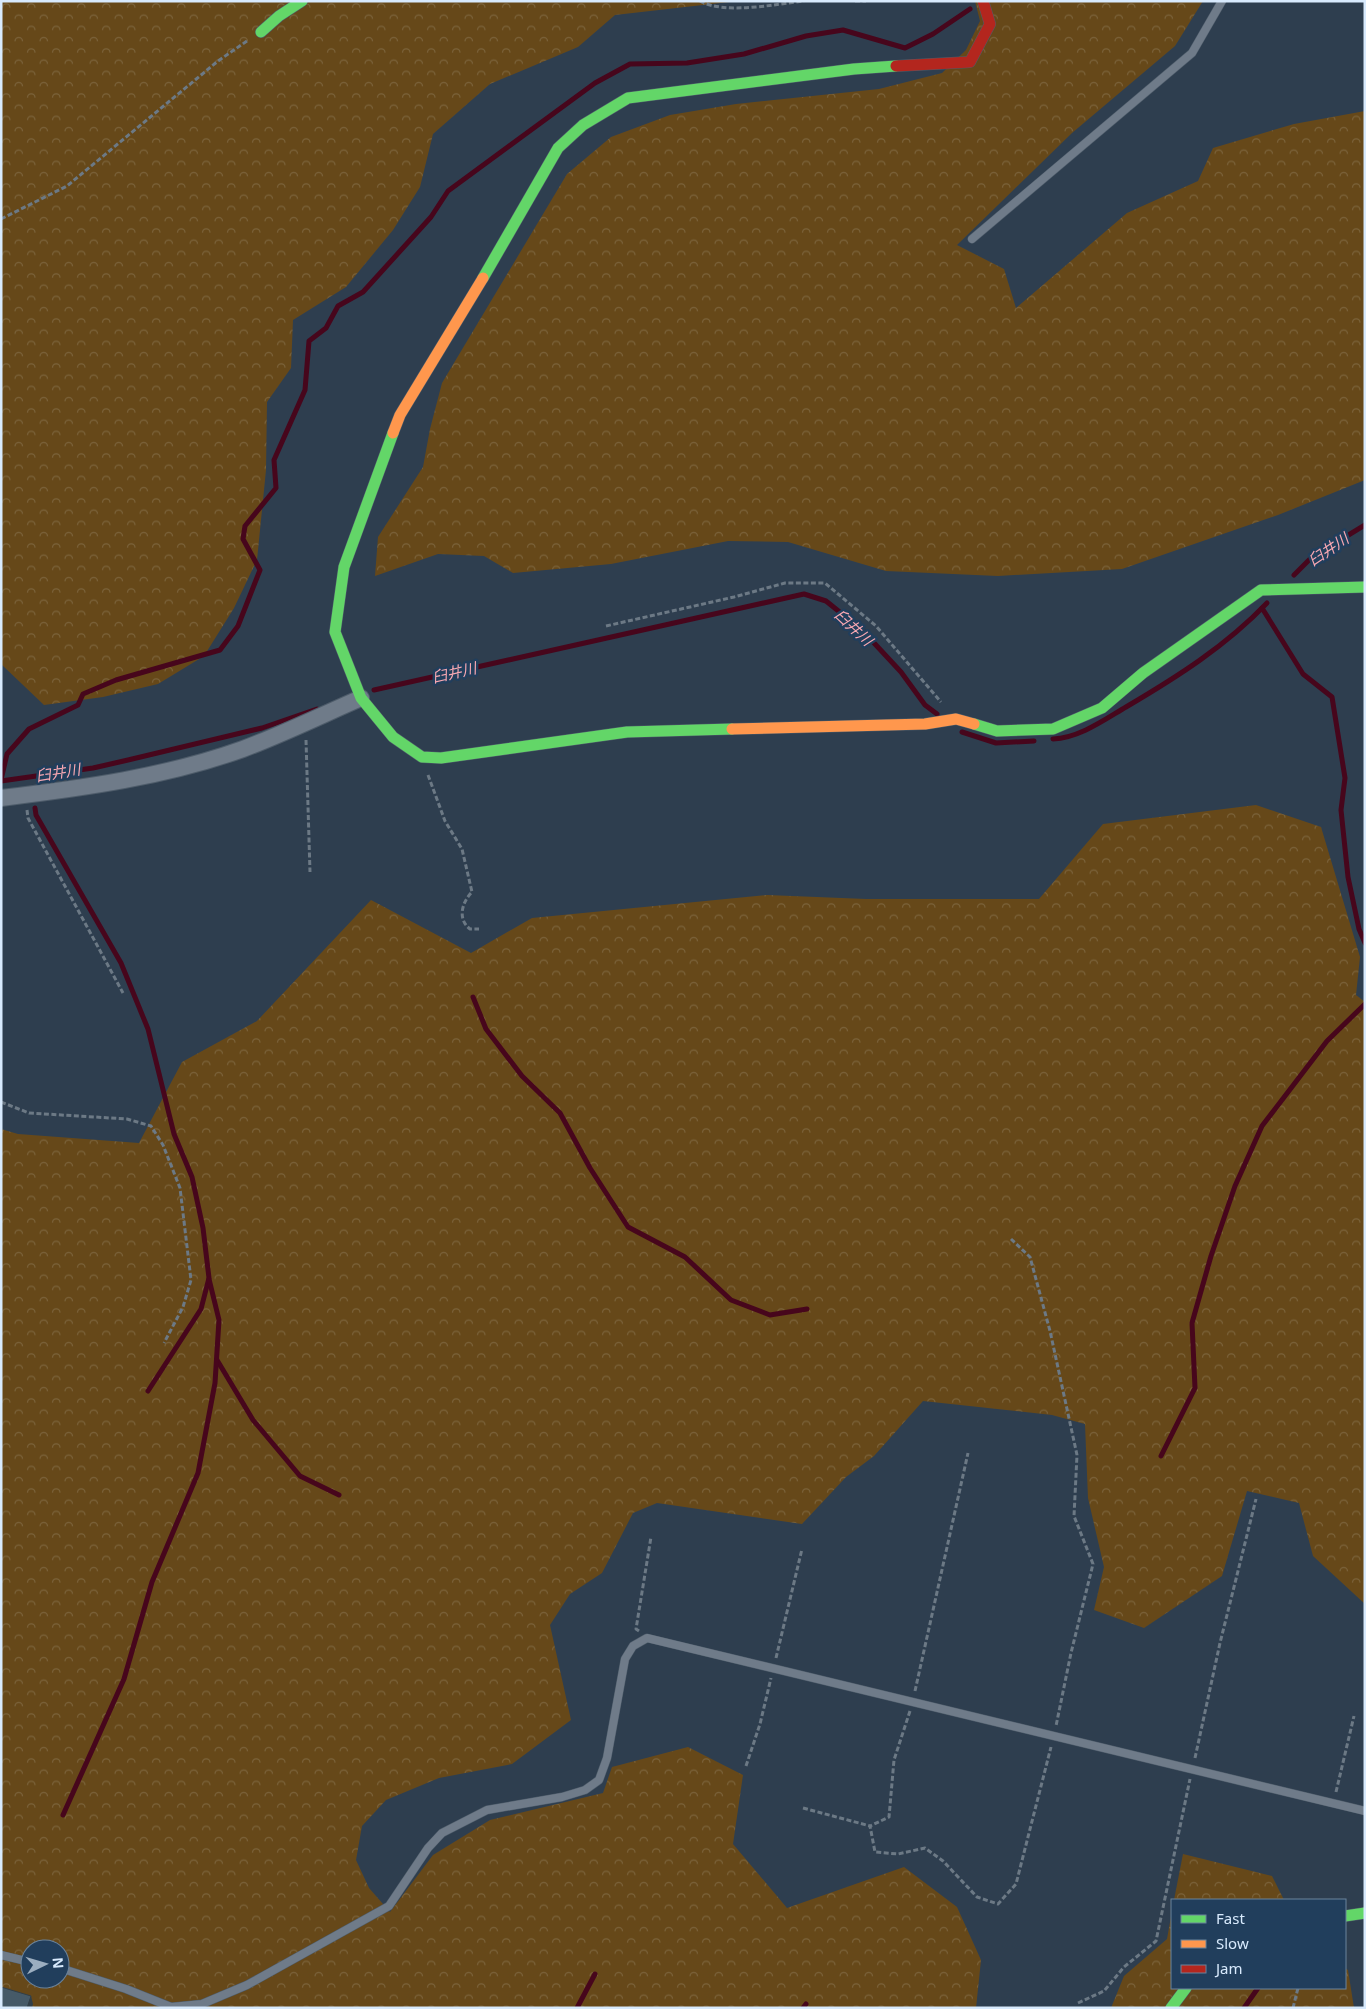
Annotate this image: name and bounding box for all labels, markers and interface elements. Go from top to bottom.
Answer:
water label: 臼井川 [1304,527,1354,570]
water label: 臼井川 [831,604,879,651]
water label: 臼井川 [430,657,480,687]
water label: 臼井川 [34,758,84,785]
legend [1171,1899,1346,1989]
text: Fast [1216,1908,1245,1928]
text: Slow [1216,1933,1249,1953]
north arrow [20,1939,70,1989]
text: N [48,1956,68,1969]
text: Jam [1214,1958,1243,1978]

